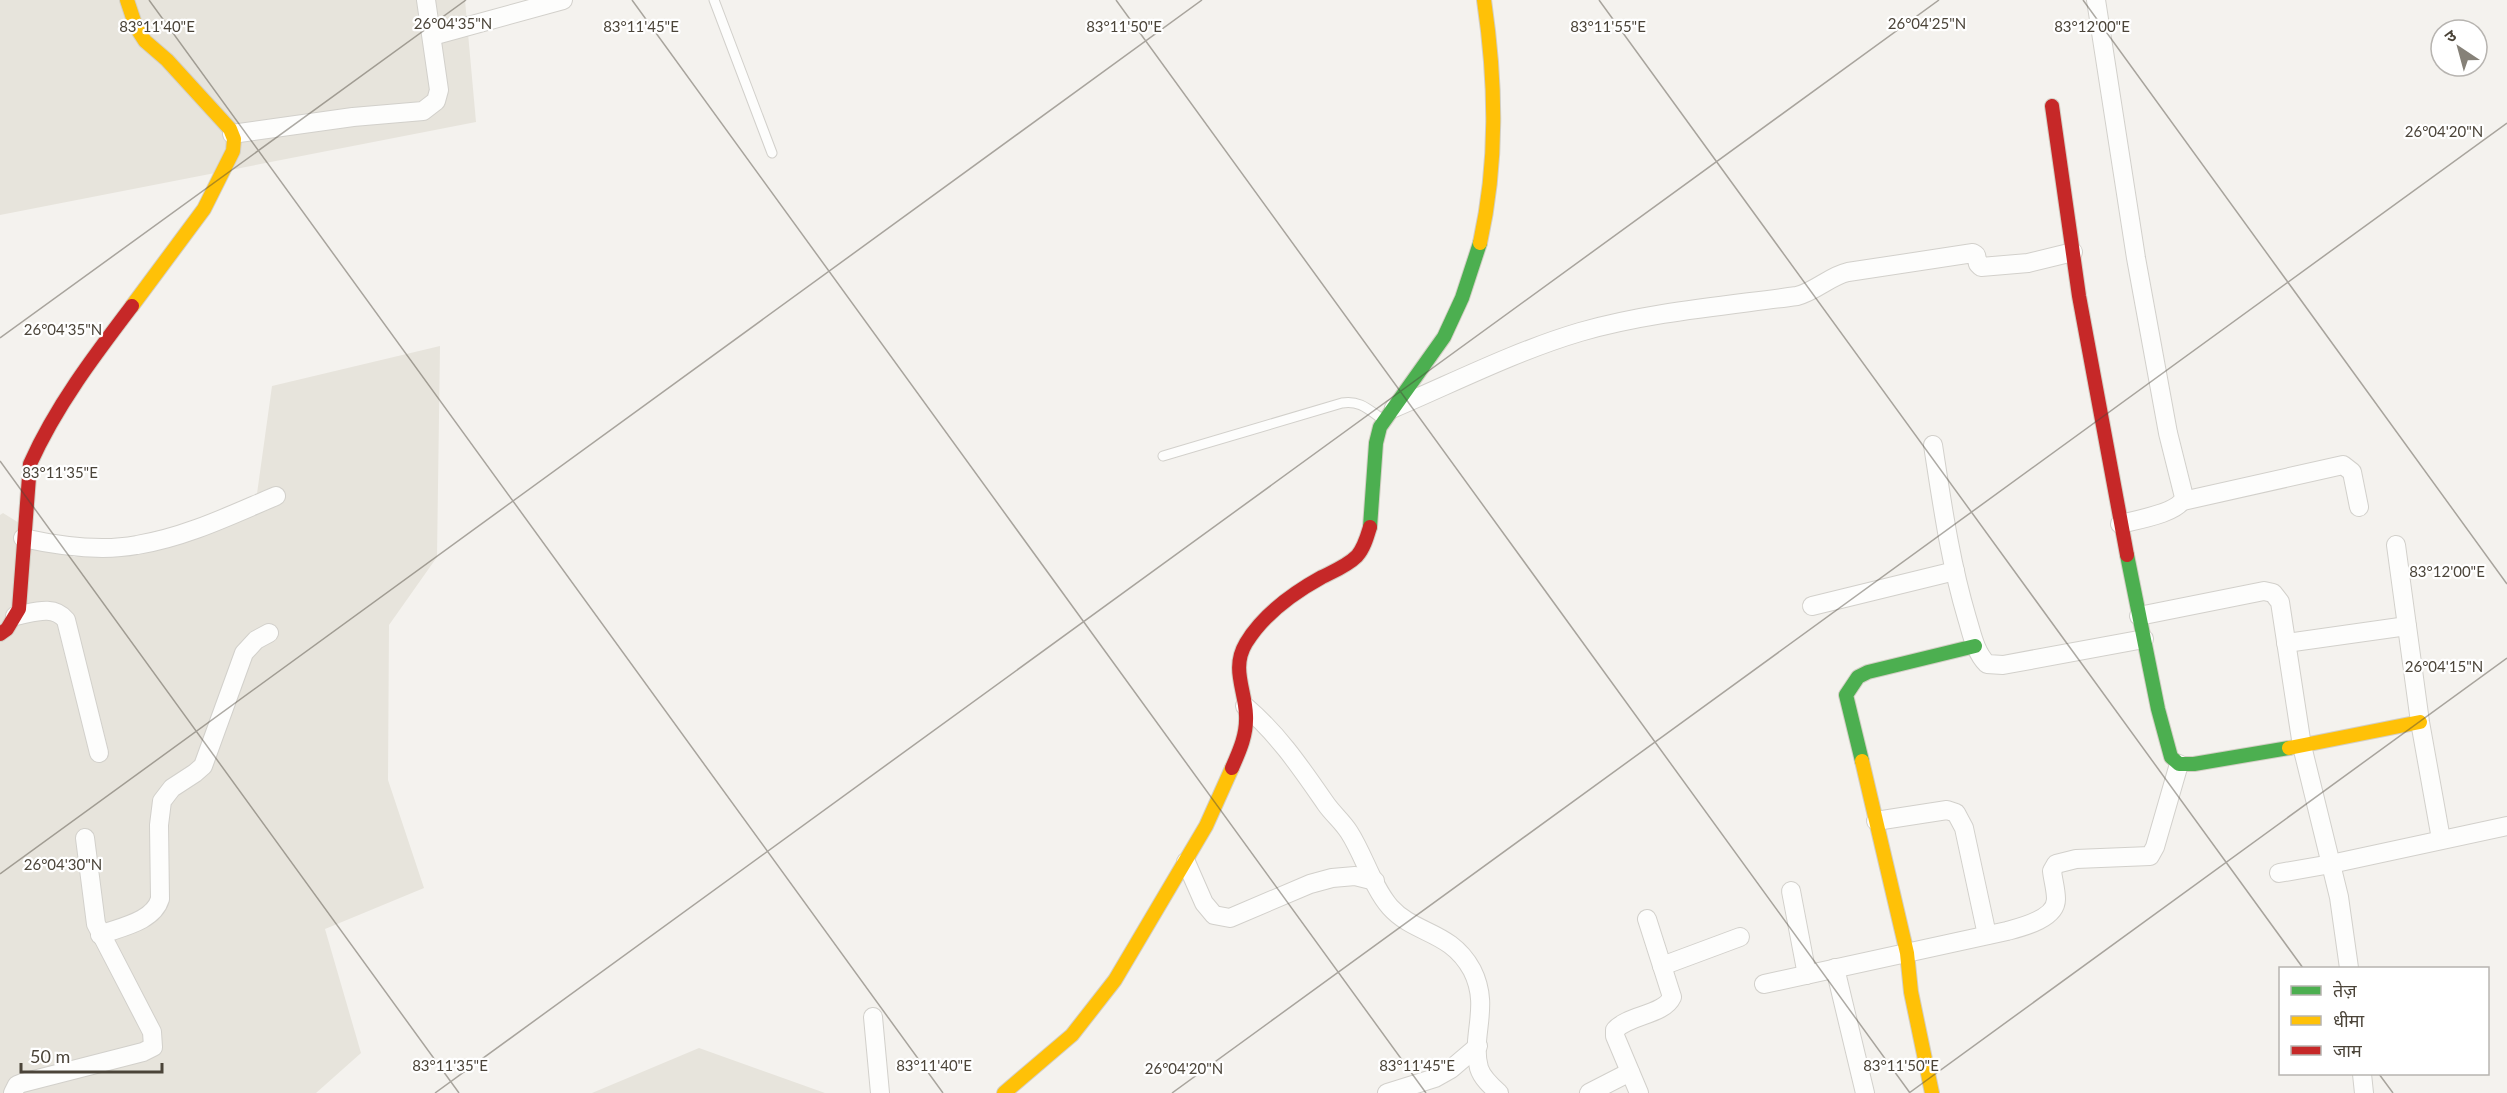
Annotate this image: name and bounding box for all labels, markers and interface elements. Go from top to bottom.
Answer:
text: 26°04'35"N [414,14,492,32]
text: 26°04'25"N [1888,14,1966,32]
text: 83°11'40"E [119,17,195,35]
text: 83°11'45"E [603,17,679,35]
text: 83°11'50"E [1086,17,1162,35]
text: 83°11'55"E [1570,17,1646,35]
text: 83°12'00"E [2054,17,2130,35]
north arrow [2429,18,2489,78]
text: उ [2441,25,2460,46]
text: 26°04'20"N [2405,122,2483,140]
text: 26°04'35"N [24,320,102,338]
text: 83°11'35"E [22,463,98,481]
text: 83°12'00"E [2409,562,2485,580]
text: 26°04'15"N [2405,657,2483,675]
text: 26°04'30"N [24,855,102,873]
legend [2279,967,2489,1075]
text: तेज़ [2333,979,2357,1001]
text: धीमा [2333,1009,2364,1031]
scale bar [21,1036,162,1074]
text: जाम [2333,1039,2363,1061]
text: 50 m [30,1045,70,1067]
text: 83°11'35"E [412,1056,488,1074]
text: 83°11'40"E [896,1056,972,1074]
text: 83°11'45"E [1379,1056,1455,1074]
text: 83°11'50"E [1863,1056,1939,1074]
text: 26°04'20"N [1145,1059,1223,1077]

